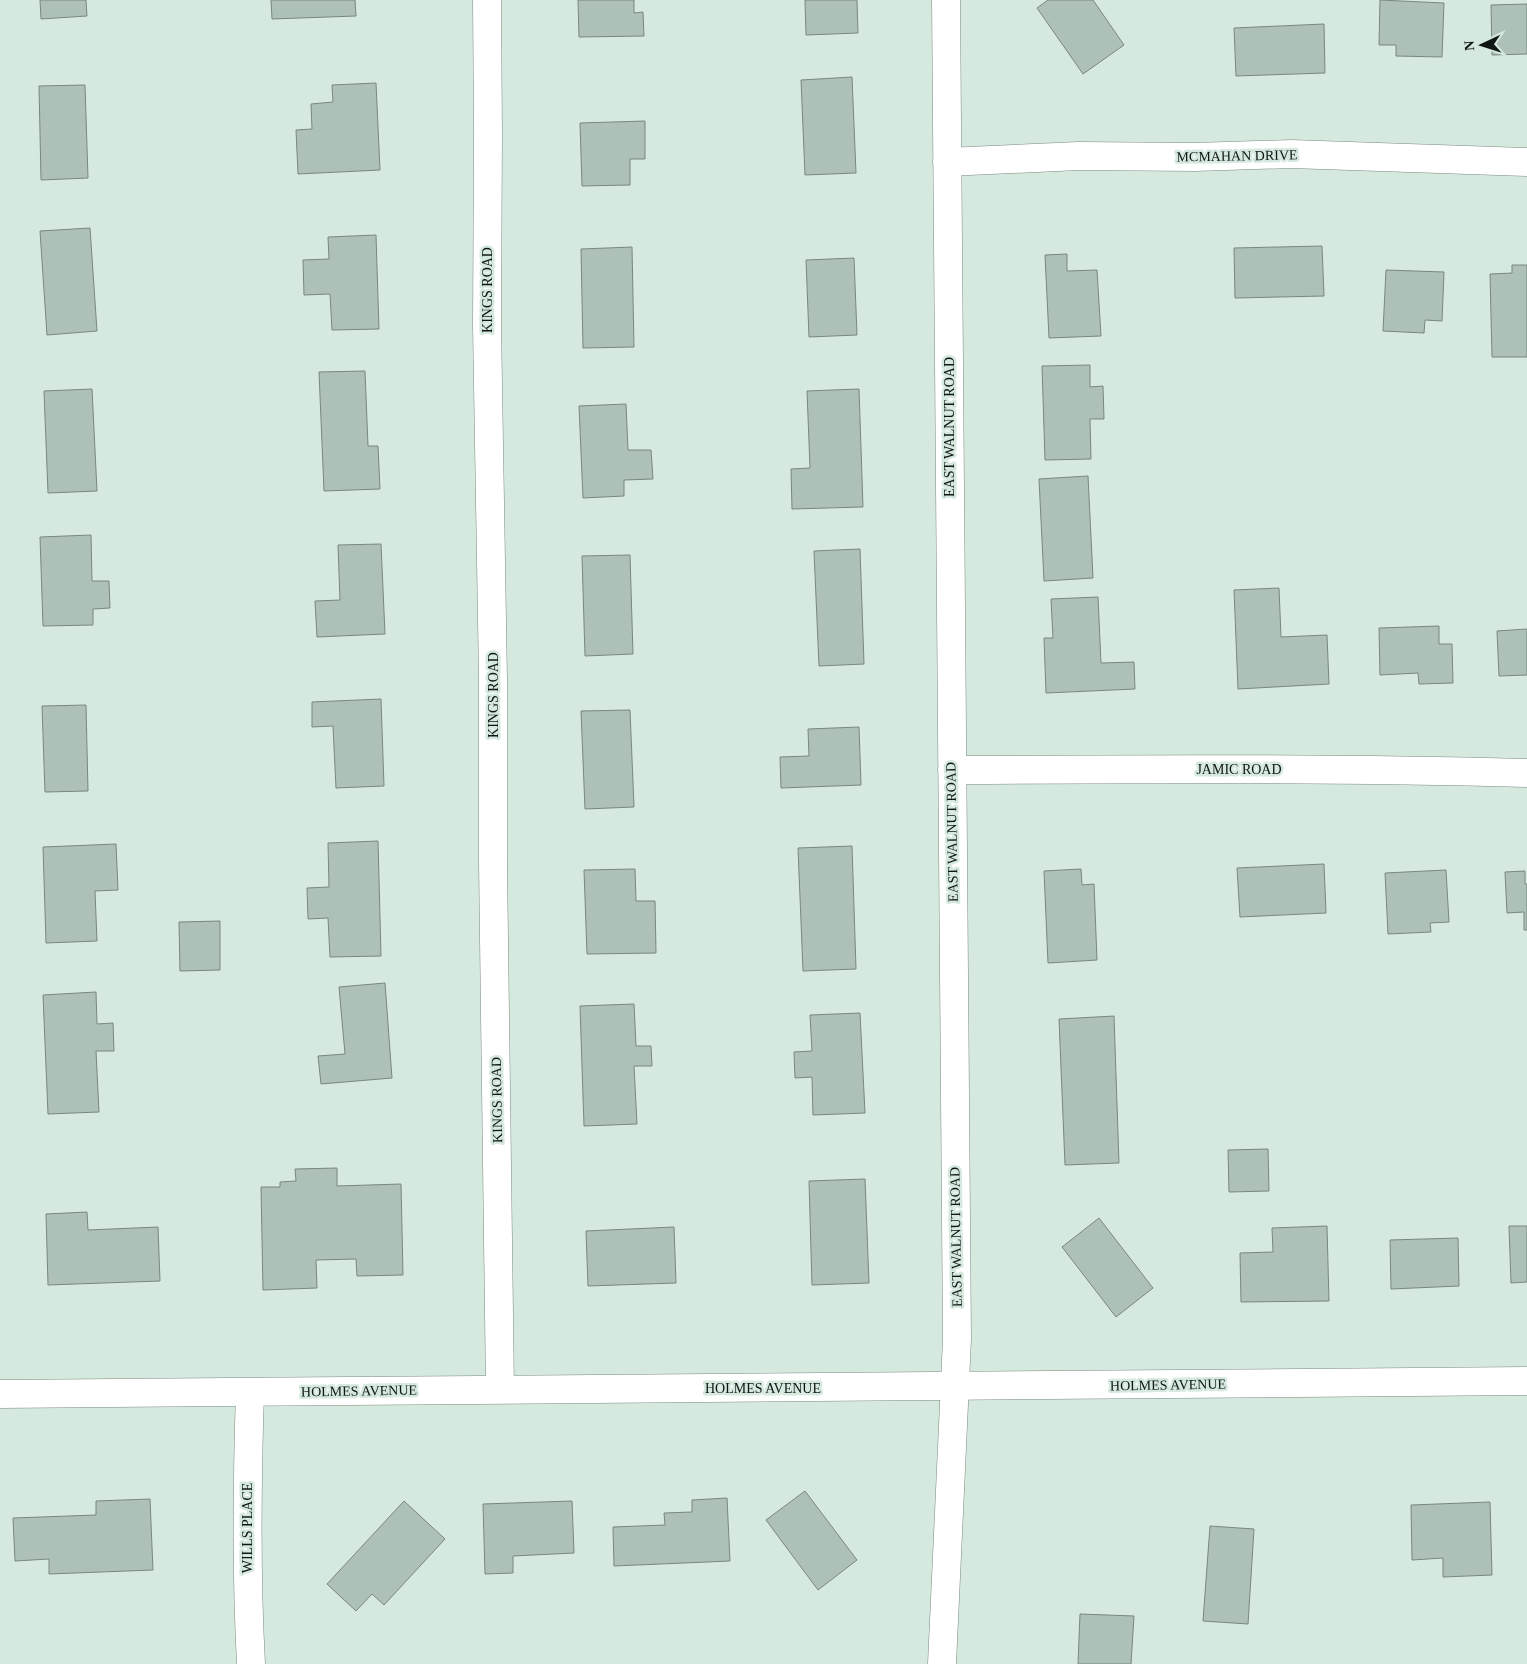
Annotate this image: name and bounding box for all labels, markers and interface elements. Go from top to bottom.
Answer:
north arrow [1457,20,1507,70]
text: N [1462,40,1477,51]
street label: MCMAHAN DRIVE [1176,147,1298,165]
street label: KINGS ROAD [480,247,495,333]
street label: EAST WALNUT ROAD [942,357,957,497]
street label: KINGS ROAD [486,652,501,738]
street label: EAST WALNUT ROAD [943,762,961,902]
street label: JAMIC ROAD [1196,762,1282,777]
street label: KINGS ROAD [489,1057,505,1143]
street label: EAST WALNUT ROAD [947,1167,965,1307]
street label: HOLMES AVENUE [1110,1376,1226,1394]
street label: HOLMES AVENUE [705,1381,821,1396]
street label: HOLMES AVENUE [301,1382,417,1400]
street label: WILLS PLACE [240,1483,255,1573]

